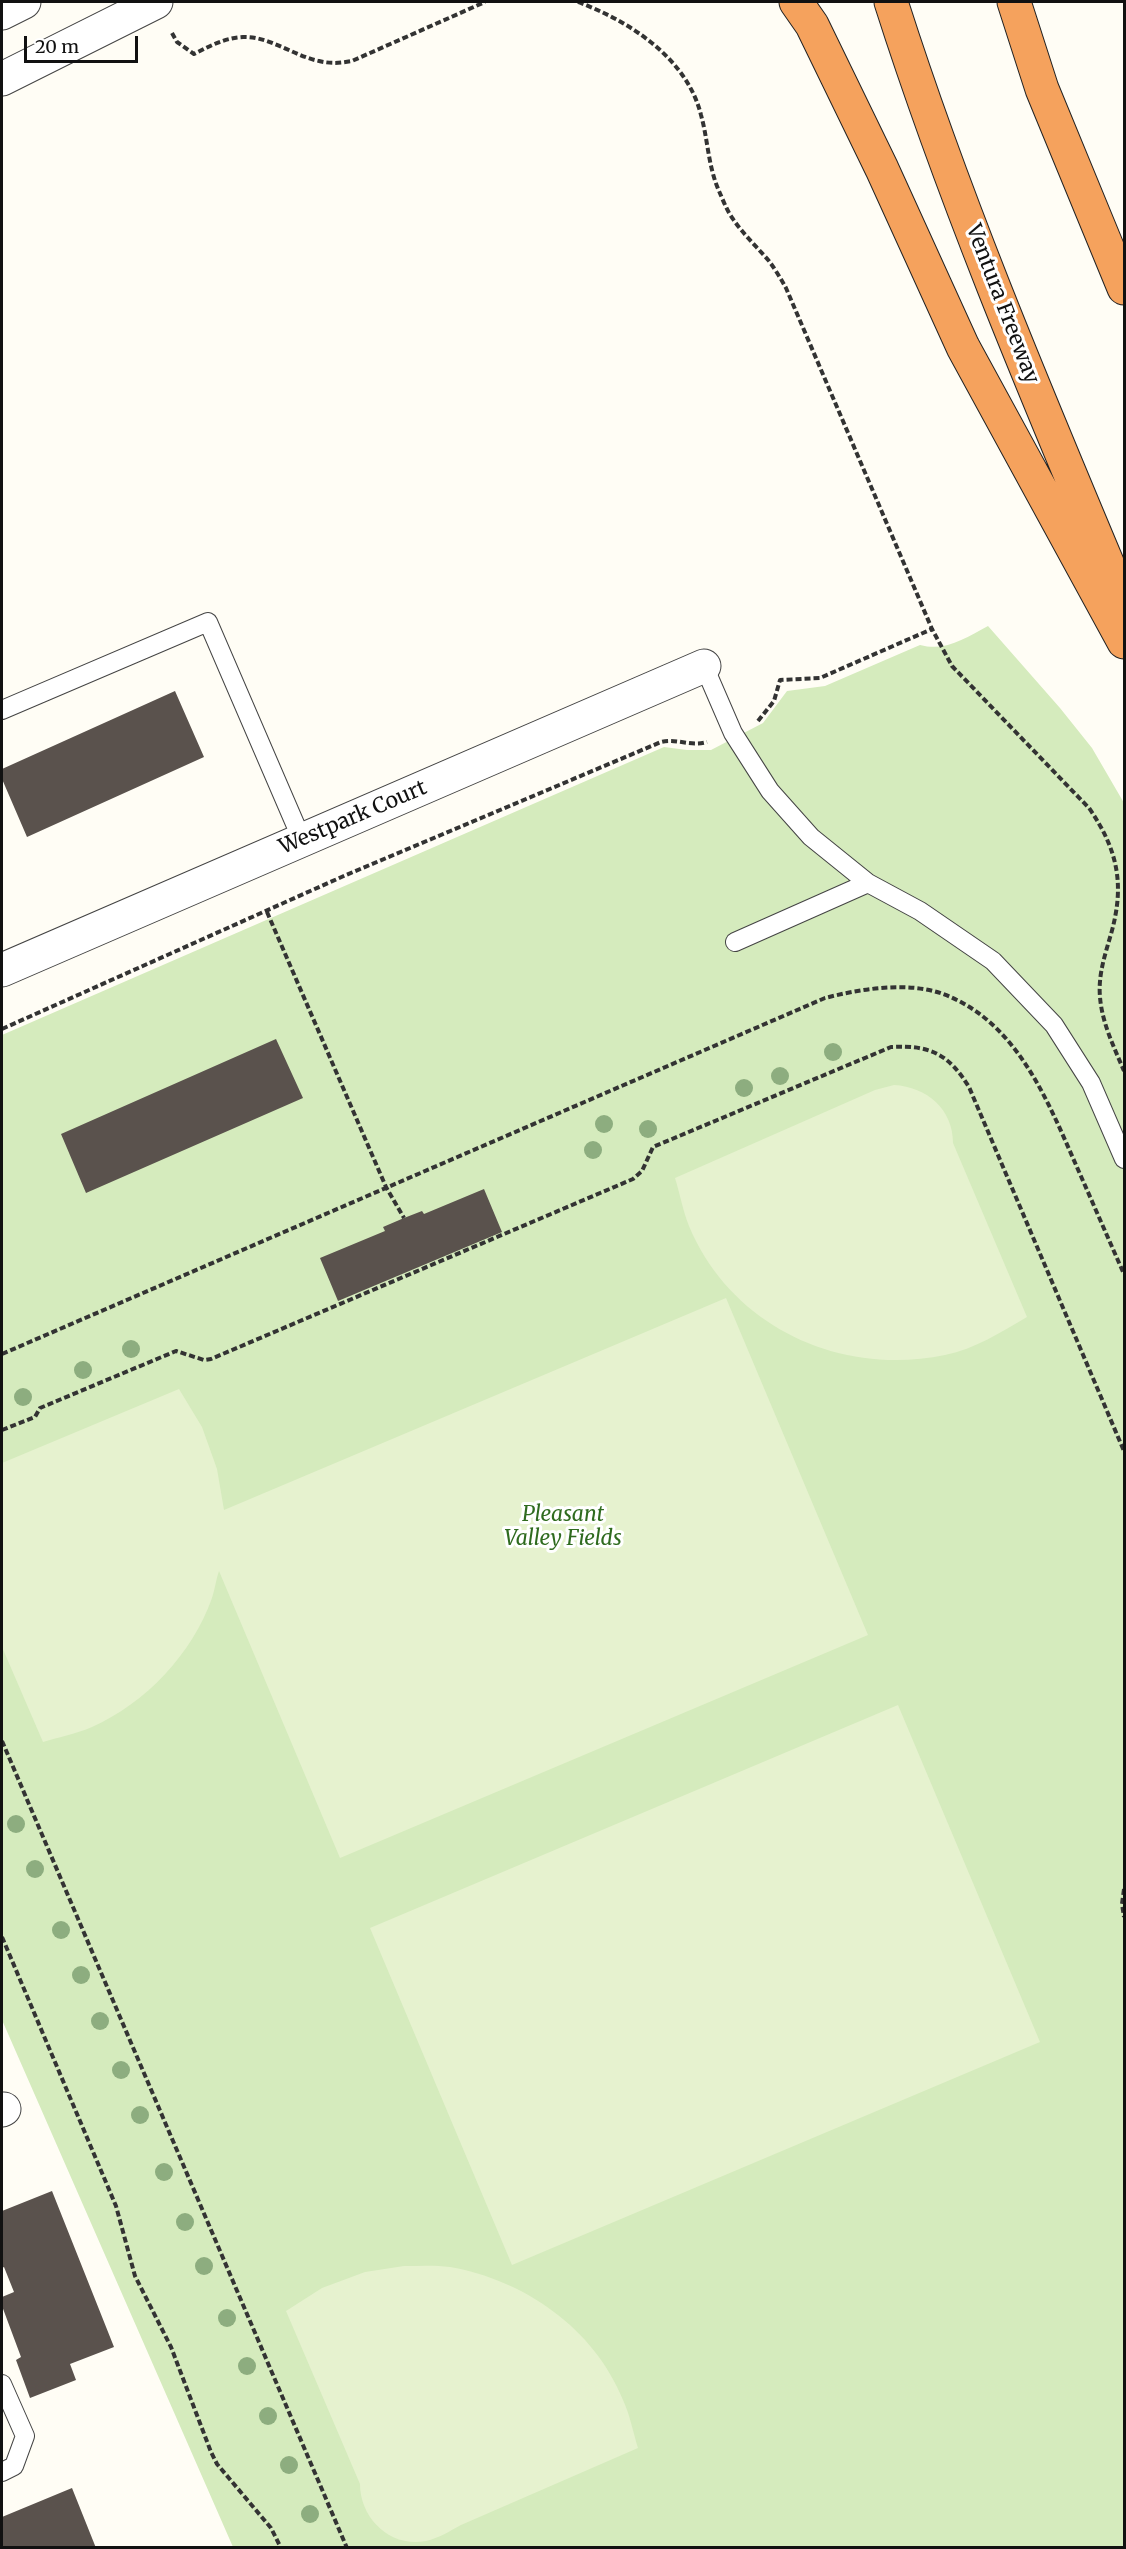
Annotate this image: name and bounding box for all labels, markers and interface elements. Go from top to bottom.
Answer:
scale bar [27,24,141,62]
text: 20 m [35,35,79,58]
street label: Ventura Freeway [960,221,1044,387]
street label: Westpark Court [275,776,431,860]
park label: Pleasant Valley Fields [504,1502,622,1552]

